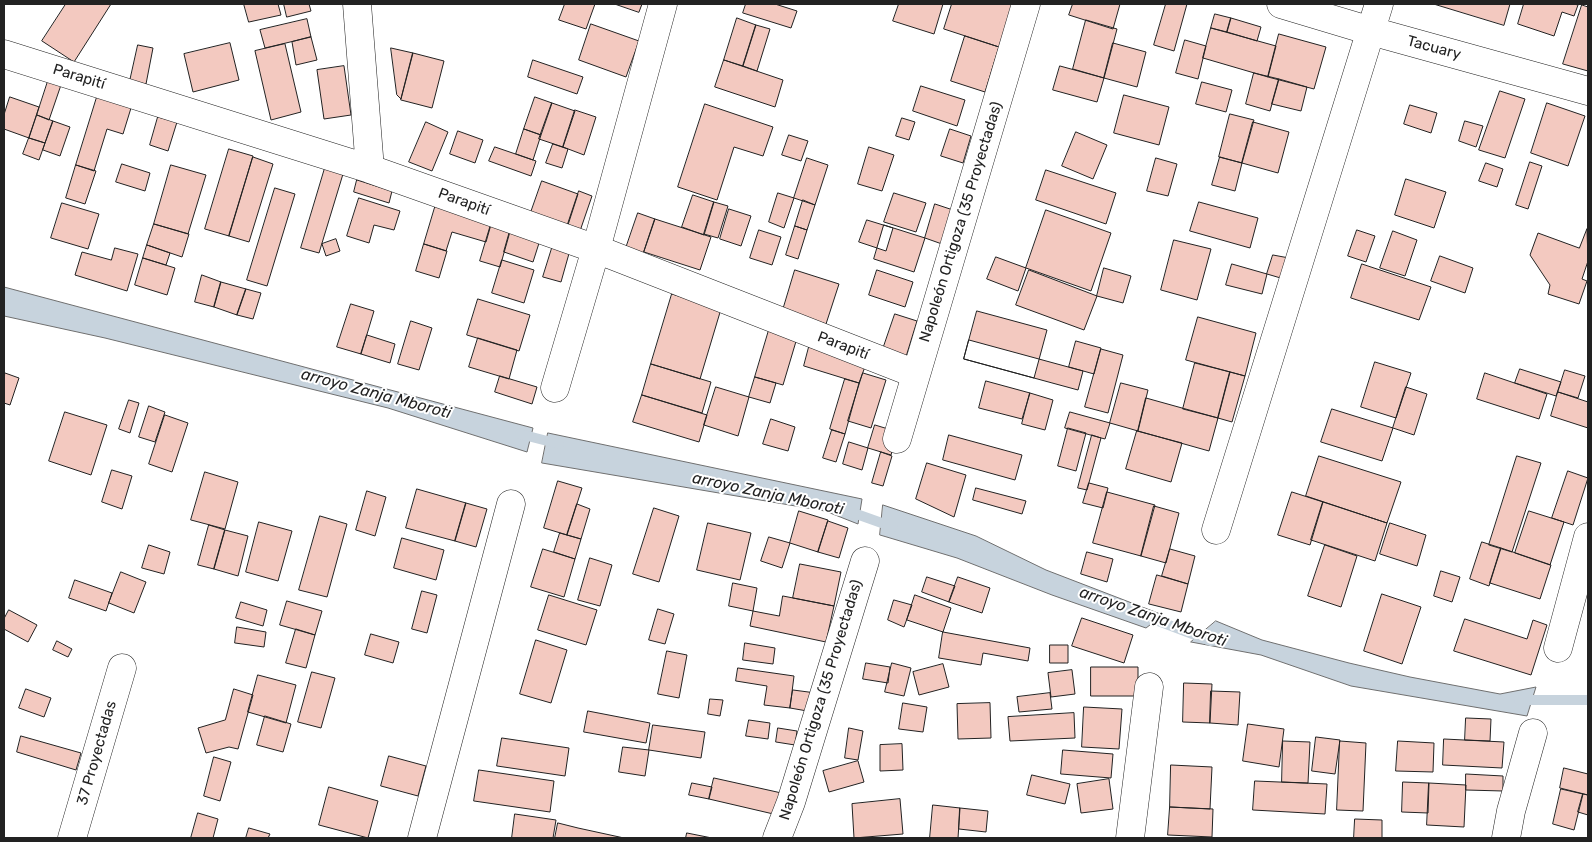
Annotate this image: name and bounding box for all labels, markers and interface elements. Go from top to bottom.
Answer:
street label: Tacuary [1405,32,1463,64]
street label: Parapití [51,61,107,93]
street label: Napoleón Ortigoza (35 Proyectadas) [916,100,1006,344]
street label: Parapití [436,184,492,220]
street label: Parapití [815,328,871,364]
water label: arroyo Zanja Mboroti [299,365,453,423]
water label: arroyo Zanja Mboroti [690,469,846,519]
street label: Napoleón Ortigoza (35 Proyectadas) [776,578,866,822]
water label: arroyo Zanja Mboroti [1077,583,1229,651]
street label: 37 Proyectadas [74,699,120,807]

